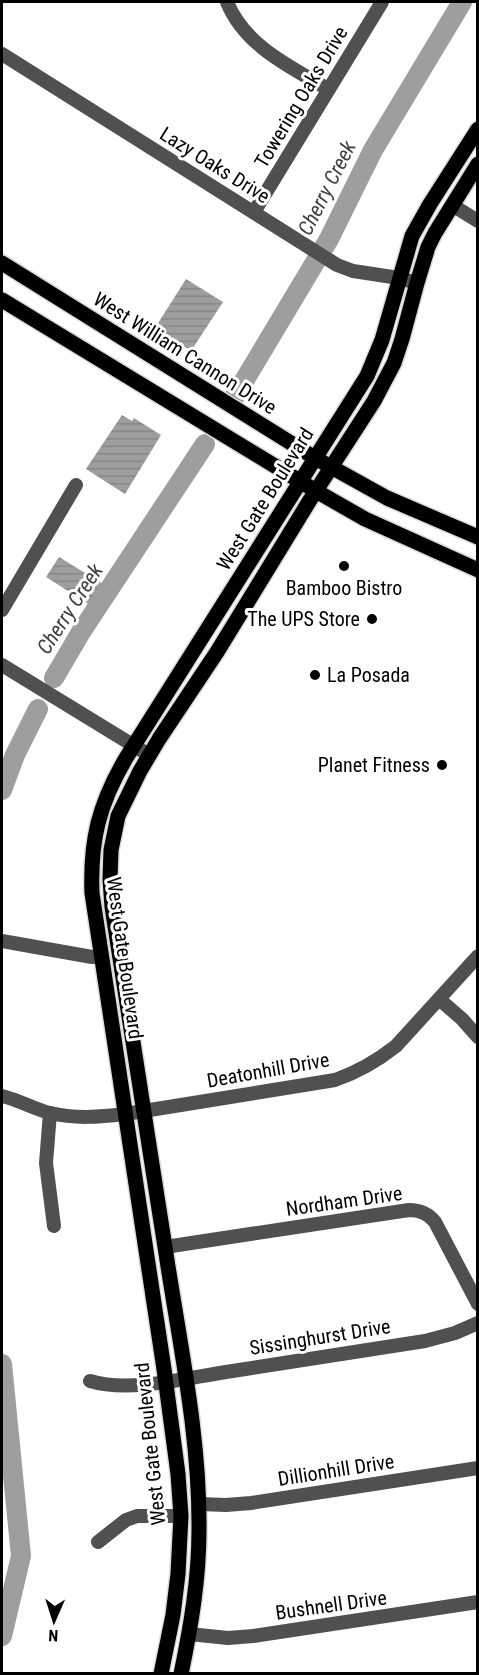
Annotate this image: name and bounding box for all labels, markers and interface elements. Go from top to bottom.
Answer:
street label: Towering Oaks Drive [249,22,353,172]
street label: Lazy Oaks Drive [156,122,274,208]
water label: Cherry Creek [293,136,361,239]
street label: West William Cannon Drive [89,287,281,419]
street label: West Gate Boulevard [212,423,318,575]
water label: Cherry Creek [32,559,108,659]
marker: Bamboo Bistro [337,559,351,573]
place label: Bamboo Bistro [286,576,402,600]
place label: The UPS Store [247,607,360,631]
marker: The UPS Store [365,612,379,626]
place label: La Posada [327,663,410,687]
marker: La Posada [308,668,322,682]
place label: Planet Fitness [318,753,430,777]
marker: Planet Fitness [435,758,449,772]
street label: West Gate Boulevard [102,875,148,1041]
street label: Deatonhill Drive [205,1047,331,1093]
street label: Nordham Drive [284,1181,404,1221]
street label: Sissinghurst Drive [248,1314,392,1360]
street label: West Gate Boulevard [130,1361,170,1527]
street label: Dillionhill Drive [276,1449,396,1491]
street label: Bushnell Drive [274,1585,388,1625]
north arrow [24,1591,84,1651]
text: N [48,1626,59,1645]

